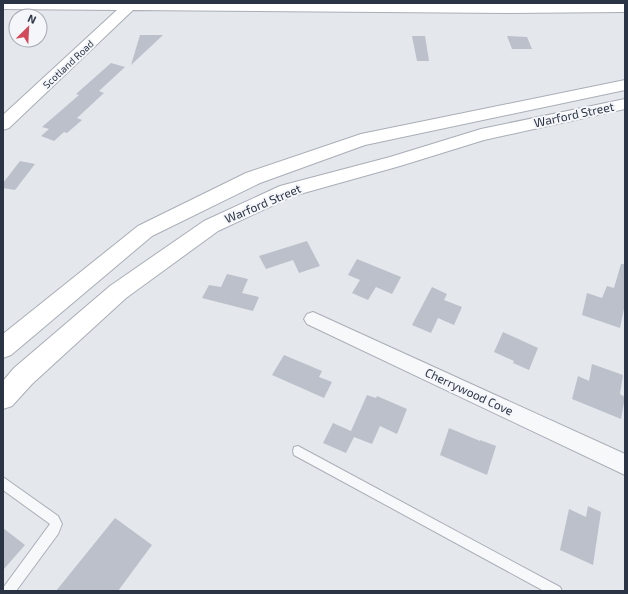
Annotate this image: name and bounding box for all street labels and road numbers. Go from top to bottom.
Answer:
street label: Scotland Road [40,37,96,91]
street label: Warford Street [532,99,616,129]
street label: Warford Street [222,181,303,225]
street label: Cherrywood Cove [423,365,516,418]

